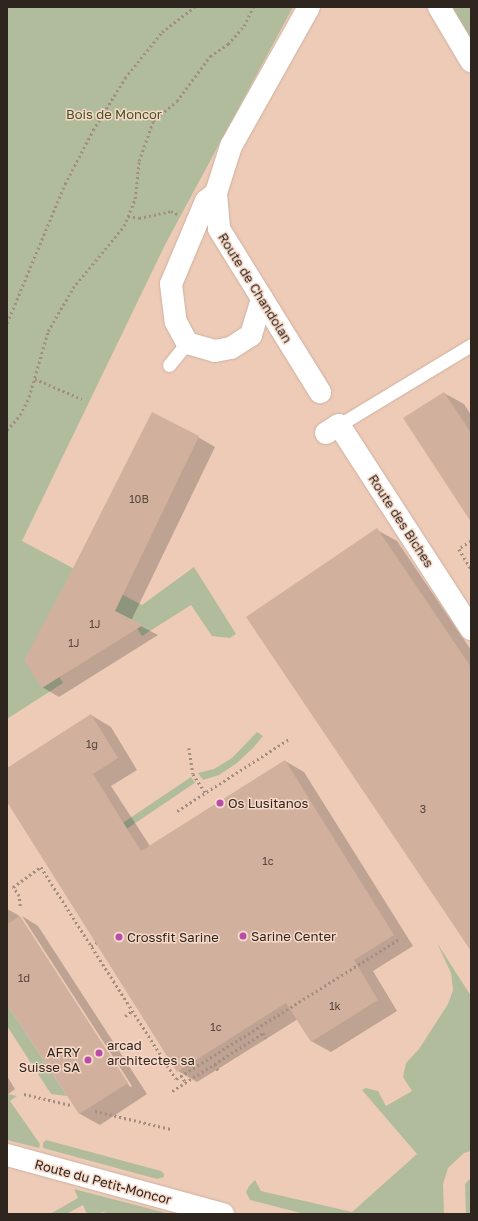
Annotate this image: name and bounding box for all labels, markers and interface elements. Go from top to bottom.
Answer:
park label: Bois de Moncor [66,106,162,122]
street label: Route de Chandolan [215,230,295,346]
street label: Route des Biches [365,472,437,570]
house number: 10B [129,492,149,506]
house number: 1J [89,617,101,631]
house number: 1J [68,636,80,650]
house number: 1g [86,737,98,751]
place label: Os Lusitanos [228,795,308,811]
marker: Os Lusitanos [215,798,225,808]
house number: 3 [420,802,426,816]
house number: 1c [262,854,274,868]
place label: Sarine Center [251,928,336,944]
place label: Crossfit Sarine [127,929,219,945]
marker: Sarine Center [238,931,248,941]
marker: Crossfit Sarine [114,932,124,942]
house number: 1d [18,971,30,985]
house number: 1k [329,999,341,1013]
house number: 1c [210,1020,222,1034]
place label: arcad architectes sa [107,1038,195,1069]
place label: AFRY Suisse SA [19,1045,80,1076]
marker: arcad architectes sa [94,1048,104,1058]
marker: AFRY Suisse SA [83,1055,93,1065]
street label: Route du Petit-Moncor [33,1156,173,1208]

